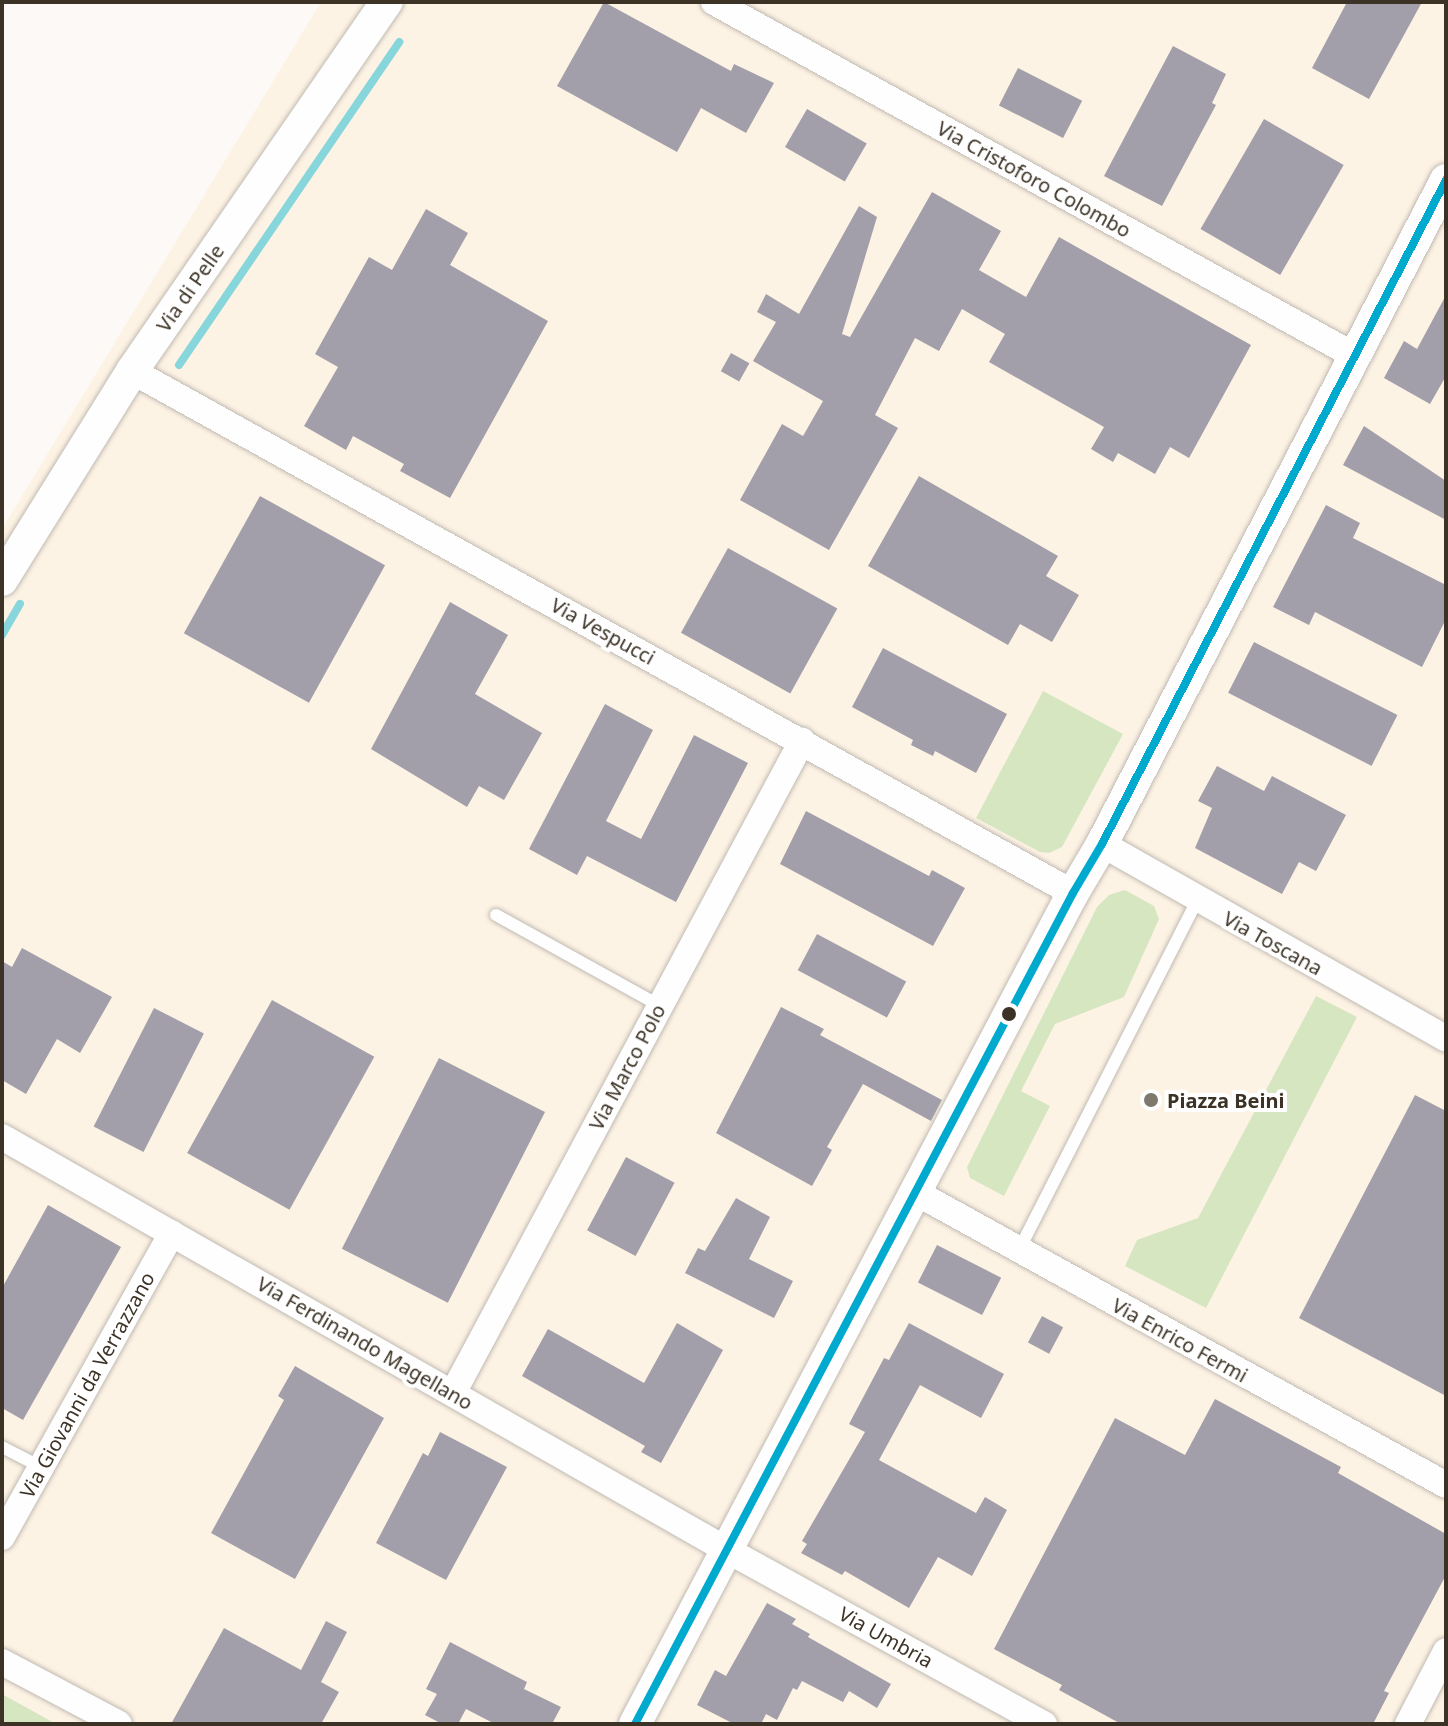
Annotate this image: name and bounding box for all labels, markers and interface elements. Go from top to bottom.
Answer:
street label: Via Cristoforo Colombo [933,116,1135,242]
street label: Via di Pelle [151,240,229,336]
street label: Via Vespucci [547,593,659,669]
street label: Via Toscana [1219,906,1327,980]
street label: Via Marco Polo [584,1000,670,1134]
unlabelled marker [1001,1006,1017,1022]
place label: Piazza Beini [1167,1088,1284,1112]
marker: Piazza Beini [1142,1091,1160,1109]
street label: Via Giovanni da Verrazzano [15,1268,159,1502]
street label: Via Ferdinando Magellano [253,1271,477,1415]
street label: Via Enrico Fermi [1108,1293,1252,1387]
street label: Via Umbria [835,1601,937,1673]

